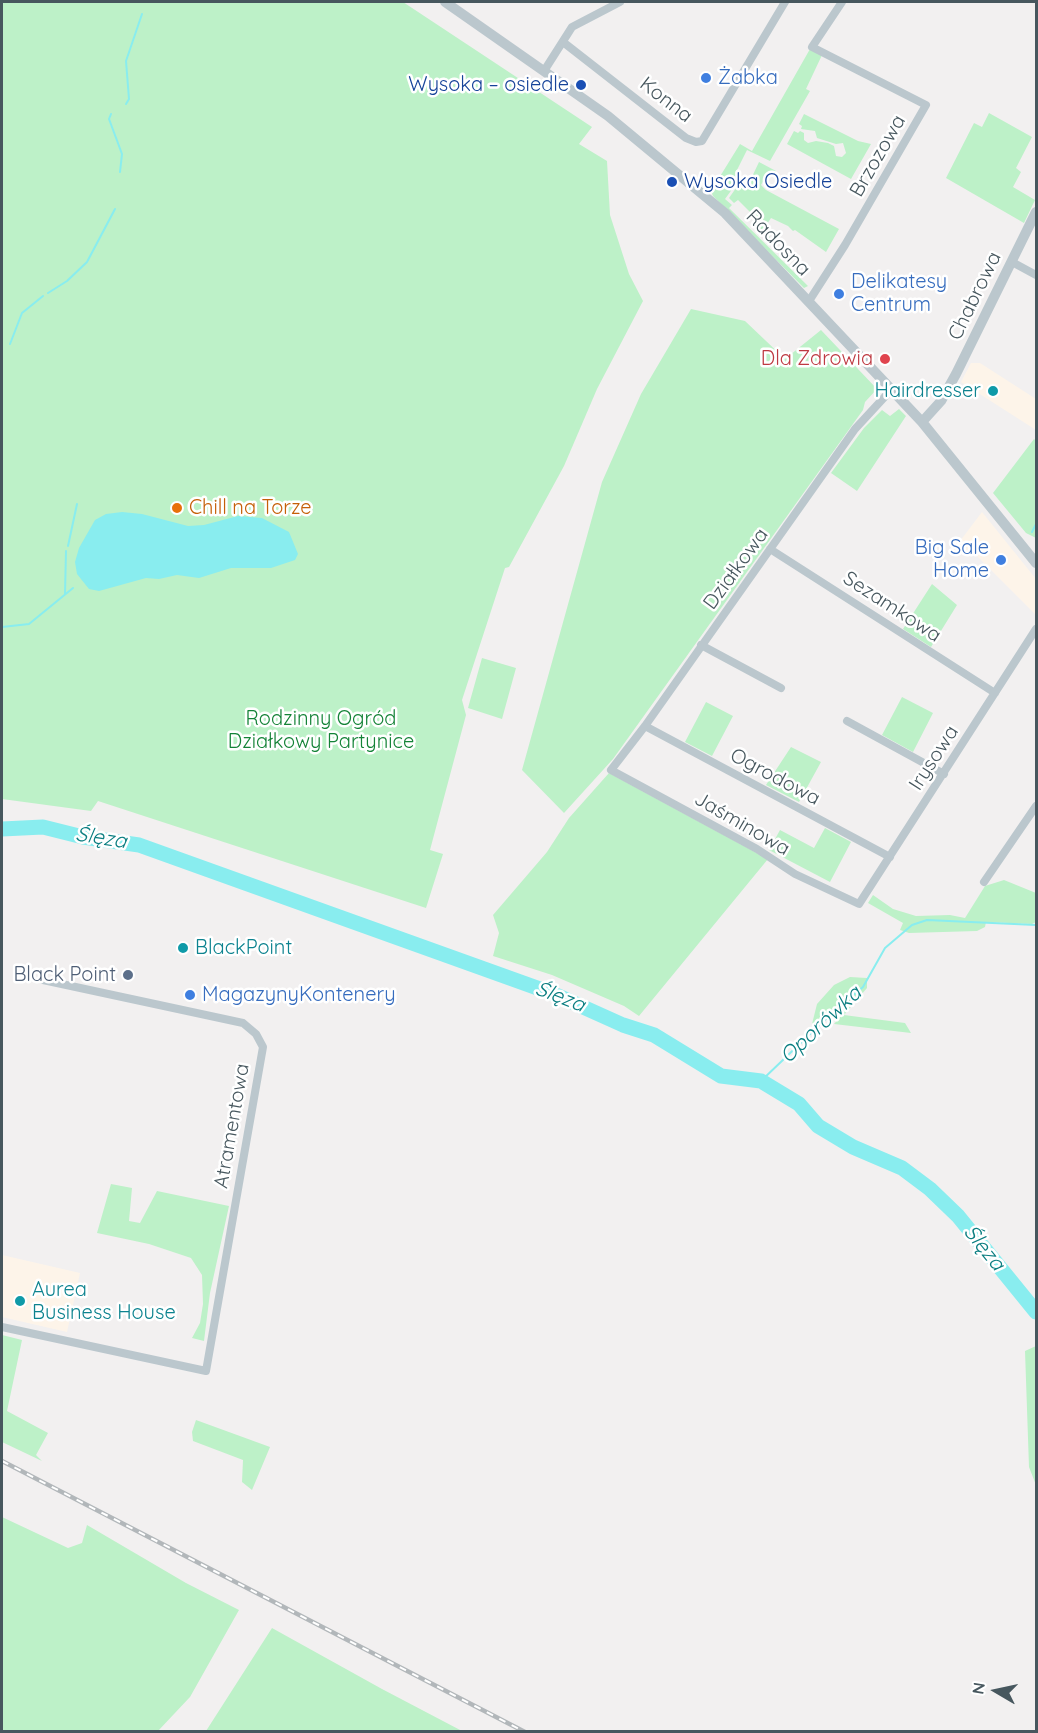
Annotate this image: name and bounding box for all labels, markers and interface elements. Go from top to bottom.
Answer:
place label: Żabka [718,66,778,90]
marker: Żabka [699,71,713,85]
street label: Konna [635,72,697,128]
place label: Wysoka – osiedle [408,73,569,97]
marker: Wysoka – osiedle [574,78,588,92]
street label: Brzozowa [845,111,911,201]
place label: Wysoka Osiedle [684,170,832,194]
marker: Wysoka Osiedle [665,175,679,189]
street label: Radosna [741,205,815,281]
street label: Chabrowa [943,248,1007,344]
place label: Delikatesy Centrum [851,270,947,317]
marker: Delikatesy Centrum [832,287,846,301]
place label: Dla Zdrowia [761,347,873,371]
marker: Dla Zdrowia [878,352,892,366]
place label: Hairdresser [875,379,981,403]
marker: Hairdresser [986,384,1000,398]
place label: Chill na Torze [189,496,312,520]
marker: Chill na Torze [170,501,184,515]
street label: Działkowa [699,524,773,614]
place label: Big Sale Home [915,536,989,583]
marker: Big Sale Home [994,553,1008,567]
street label: Sezamkowa [838,566,946,648]
park label: Rodzinny Ogród Działkowy Partynice [228,707,414,754]
street label: Irysowa [904,721,964,795]
street label: Ogrodowa [726,743,824,811]
street label: Jaśminowa [690,787,794,861]
water label: Ślęza [74,822,128,854]
place label: BlackPoint [195,936,292,960]
marker: BlackPoint [176,941,190,955]
place label: Black Point [13,963,116,987]
marker: Black Point [121,968,135,982]
water label: Ślęza [532,976,588,1018]
water label: Oporówka [775,981,867,1069]
place label: MagazynyKontenery [202,983,396,1007]
marker: MagazynyKontenery [183,988,197,1002]
street label: Atramentowa [209,1062,255,1190]
water label: Ślęza [958,1220,1010,1276]
place label: Aurea Business House [32,1278,176,1325]
marker: Aurea Business House [13,1294,27,1308]
north arrow [966,1661,1026,1721]
text: N [967,1681,989,1696]

